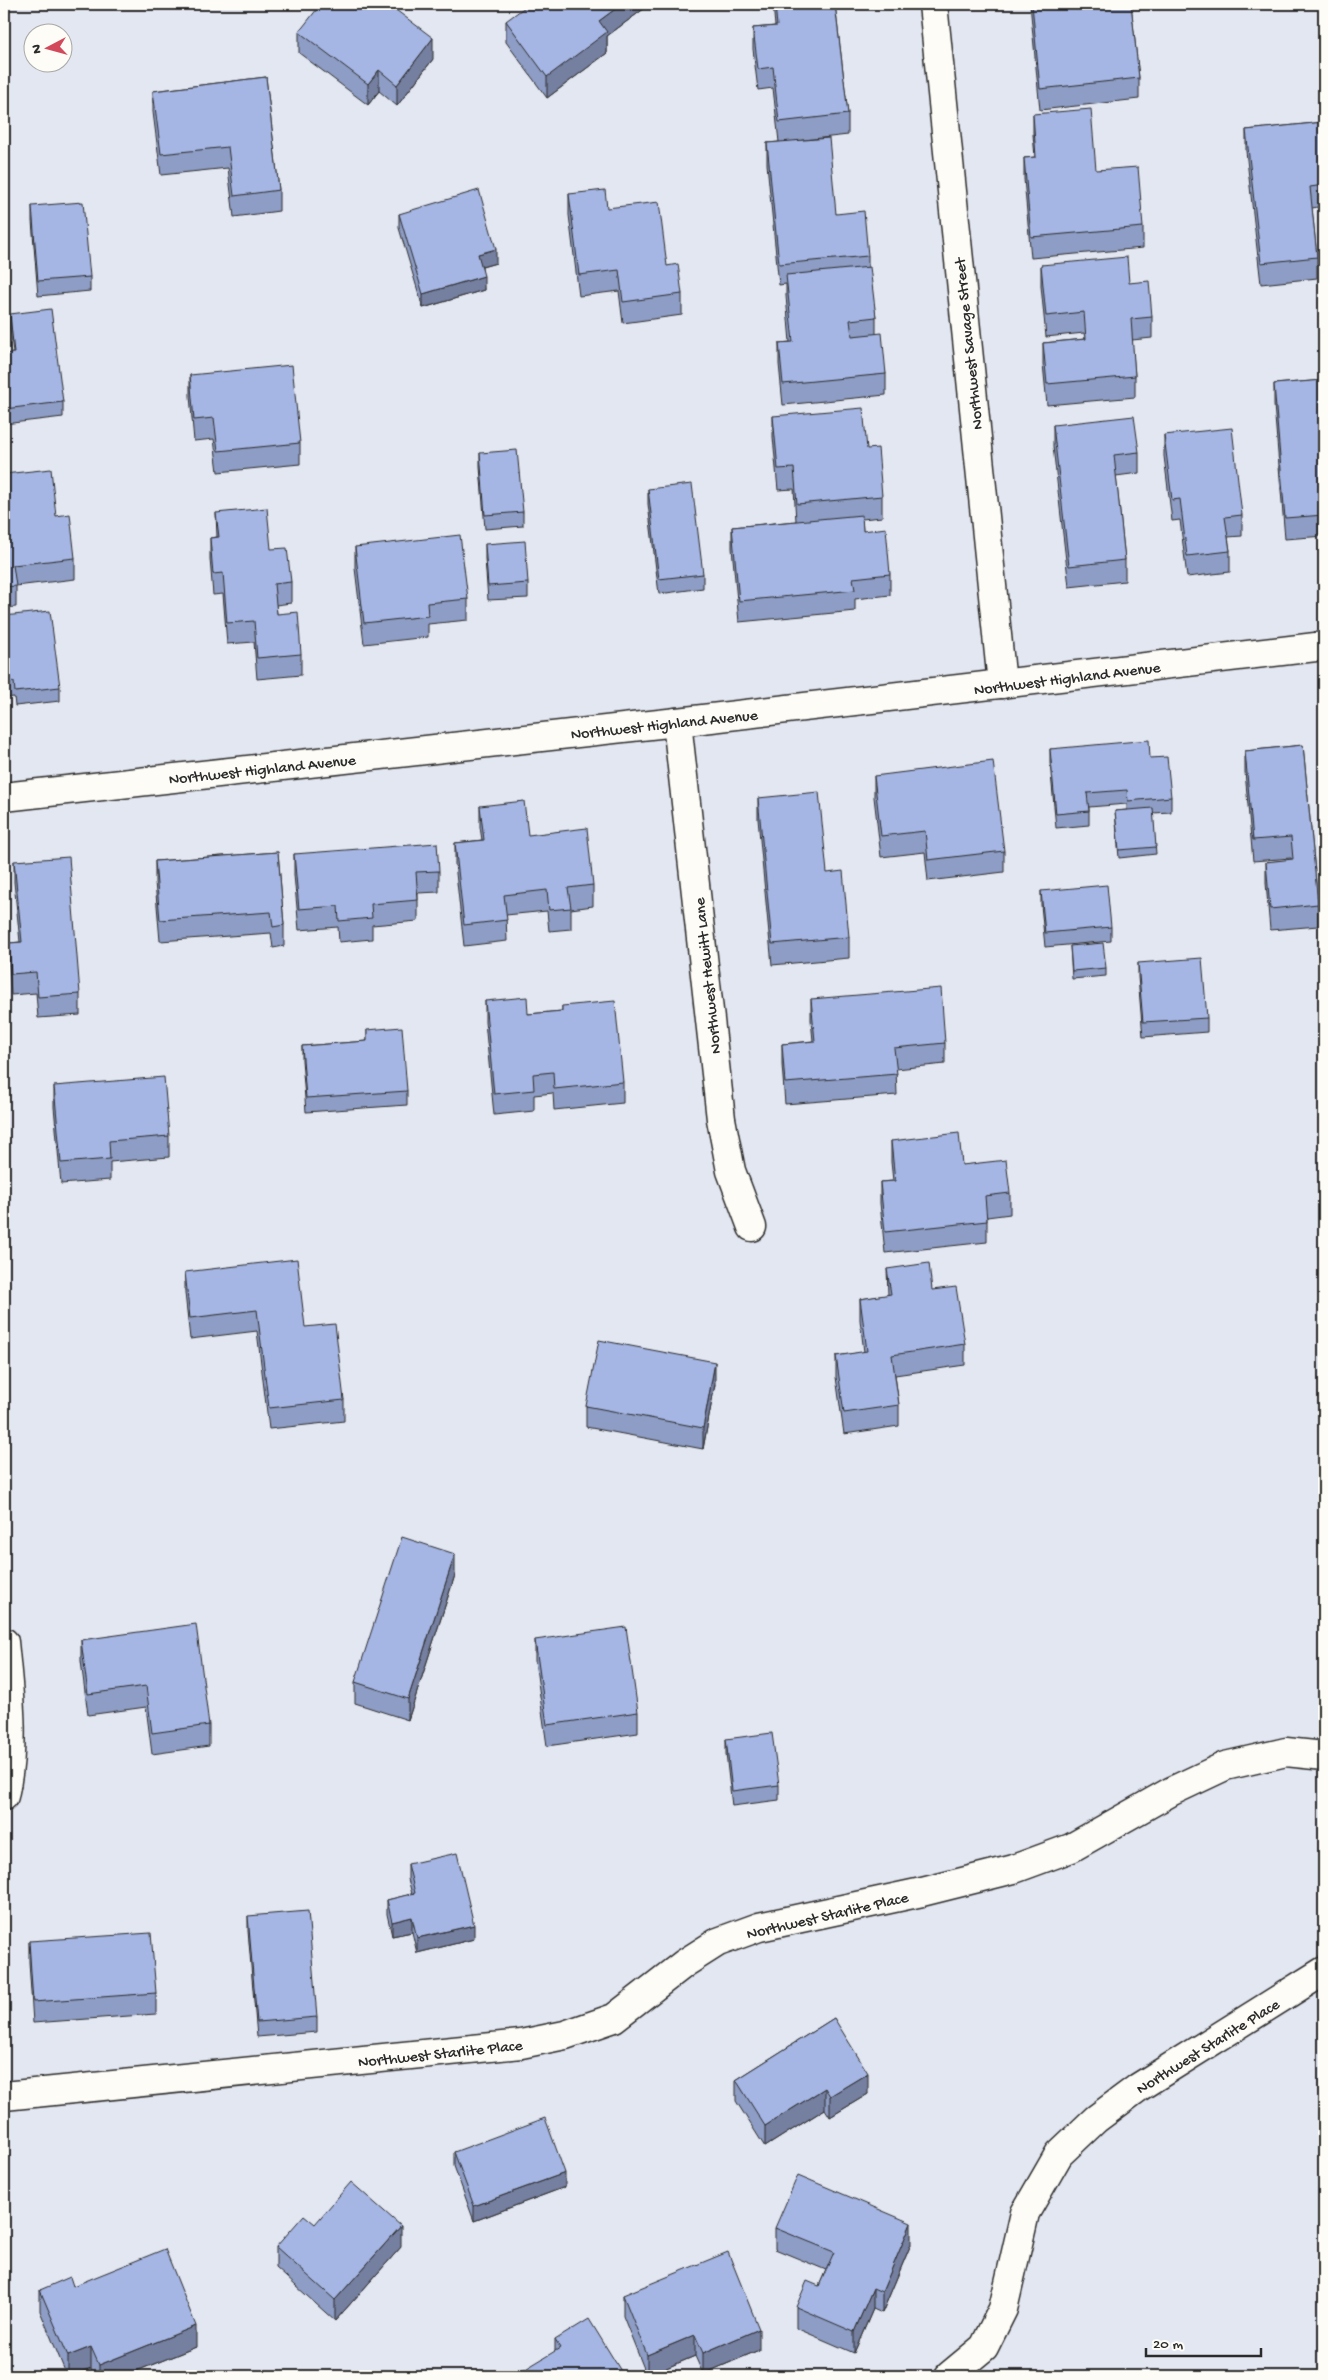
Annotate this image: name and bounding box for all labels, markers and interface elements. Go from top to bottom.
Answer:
north arrow [22,22,72,72]
text: N [29,44,46,55]
street label: Northwest Savage Street [952,255,989,430]
street label: Northwest Highland Avenue [973,659,1163,701]
street label: Northwest Highland Avenue [570,707,760,746]
street label: Northwest Highland Avenue [168,752,358,791]
street label: Northwest Hewitt Lane [692,896,727,1055]
street label: Northwest Starlite Place [745,1889,911,1945]
street label: Northwest Starlite Place [1134,1996,1285,2100]
street label: Northwest Starlite Place [357,2037,524,2074]
scale bar [1146,2325,1260,2357]
text: 20 m [1153,2336,1183,2354]

